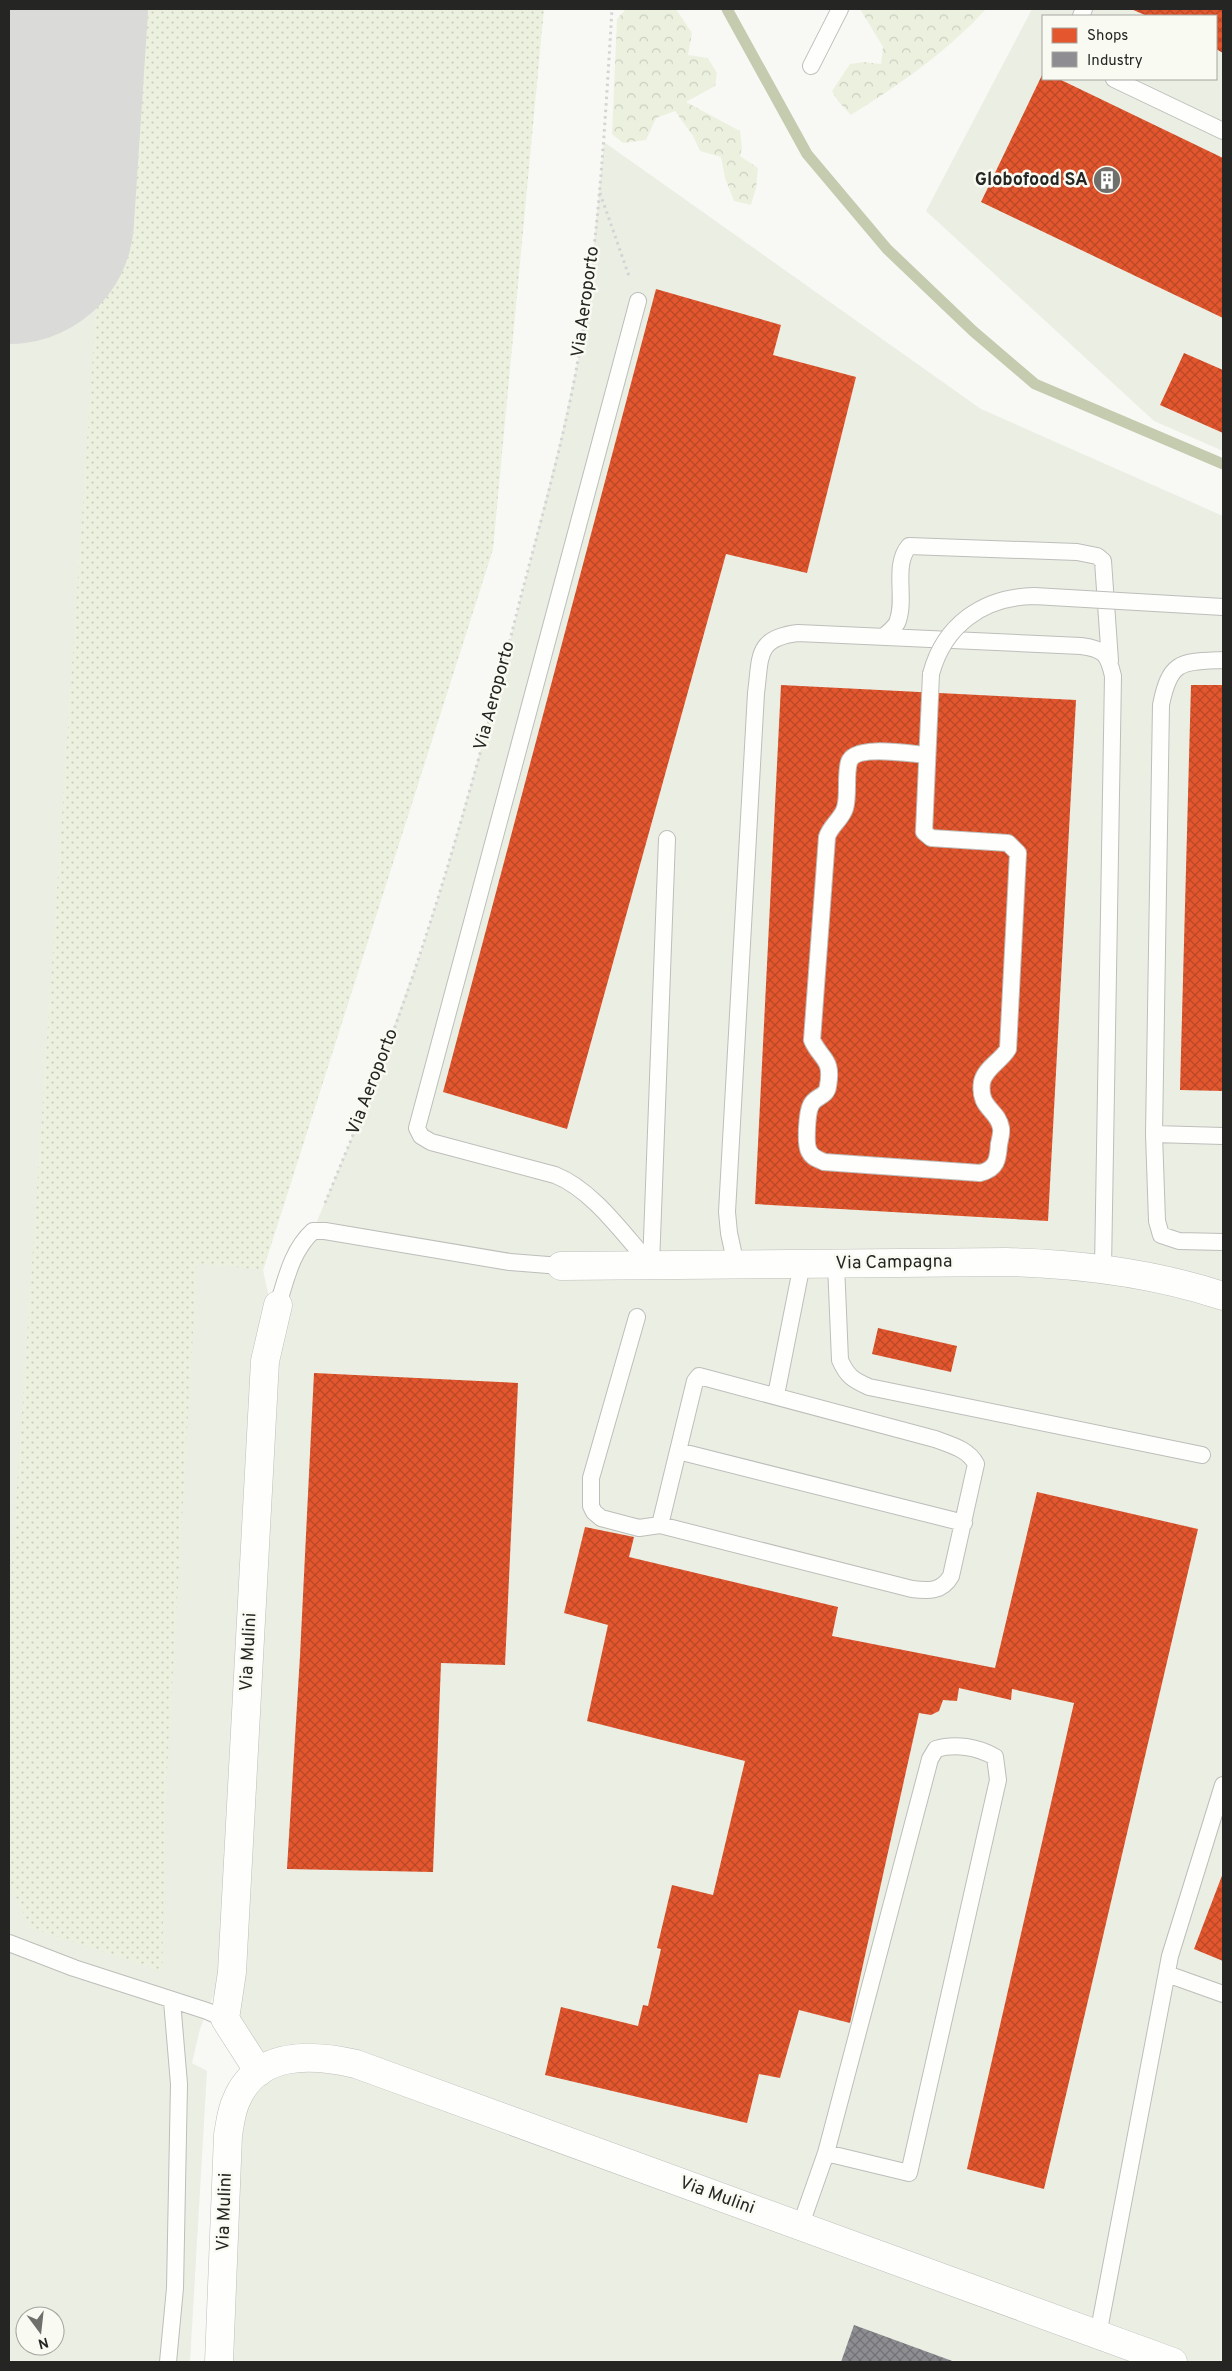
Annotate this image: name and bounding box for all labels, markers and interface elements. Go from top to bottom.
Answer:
legend [1042,15,1217,80]
text: Shops [1087,27,1128,46]
text: Industry [1087,52,1143,71]
building icon: Globofood SA [1092,165,1122,195]
place label: Globofood SA [975,169,1088,192]
street label: Via Aeroporto [567,245,605,359]
street label: Via Aeroporto [469,639,521,753]
street label: Via Aeroporto [342,1026,404,1138]
street label: Via Campagna [835,1250,953,1276]
street label: Via Mulini [235,1612,263,1692]
street label: Via Mulini [212,2172,238,2252]
street label: Via Mulini [676,2172,758,2220]
north arrow [15,2306,65,2356]
text: N [36,2333,50,2352]

